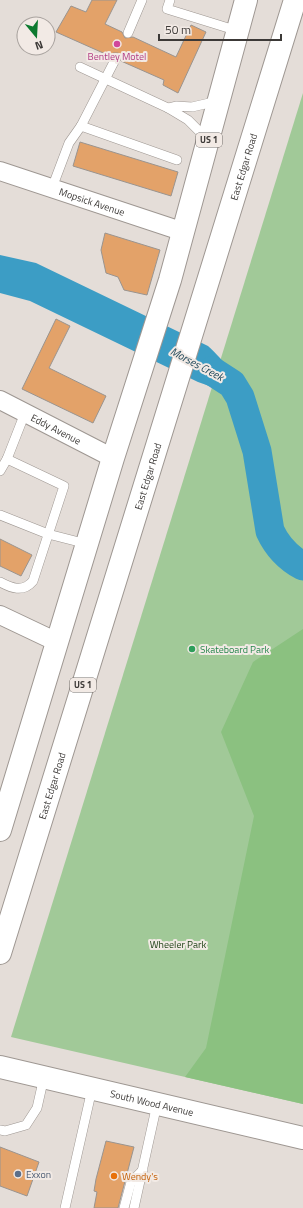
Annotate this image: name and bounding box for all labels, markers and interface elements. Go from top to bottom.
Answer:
north arrow [16,16,56,56]
scale bar [159,16,281,42]
text: 50 m [165,20,191,39]
text: N [33,37,45,54]
marker: Bentley Motel [112,39,122,49]
place label: Bentley Motel [88,49,146,64]
street label: East Edgar Road [226,132,261,202]
road number: US 1 [196,133,222,147]
street label: Mopsick Avenue [57,184,127,220]
water label: Morses Creek [168,343,227,385]
street label: Eddy Avenue [28,410,83,448]
street label: East Edgar Road [131,441,165,512]
place label: Skateboard Park [200,642,269,657]
marker: Skateboard Park [187,644,197,654]
road number: US 1 [70,678,96,692]
street label: East Edgar Road [35,751,70,821]
park label: Wheeler Park [150,937,206,952]
street label: South Wood Avenue [109,1086,195,1120]
place label: Exxon [26,1167,51,1182]
marker: Exxon [13,1169,23,1179]
place label: Wendy's [122,1169,158,1184]
marker: Wendy's [109,1171,119,1181]

